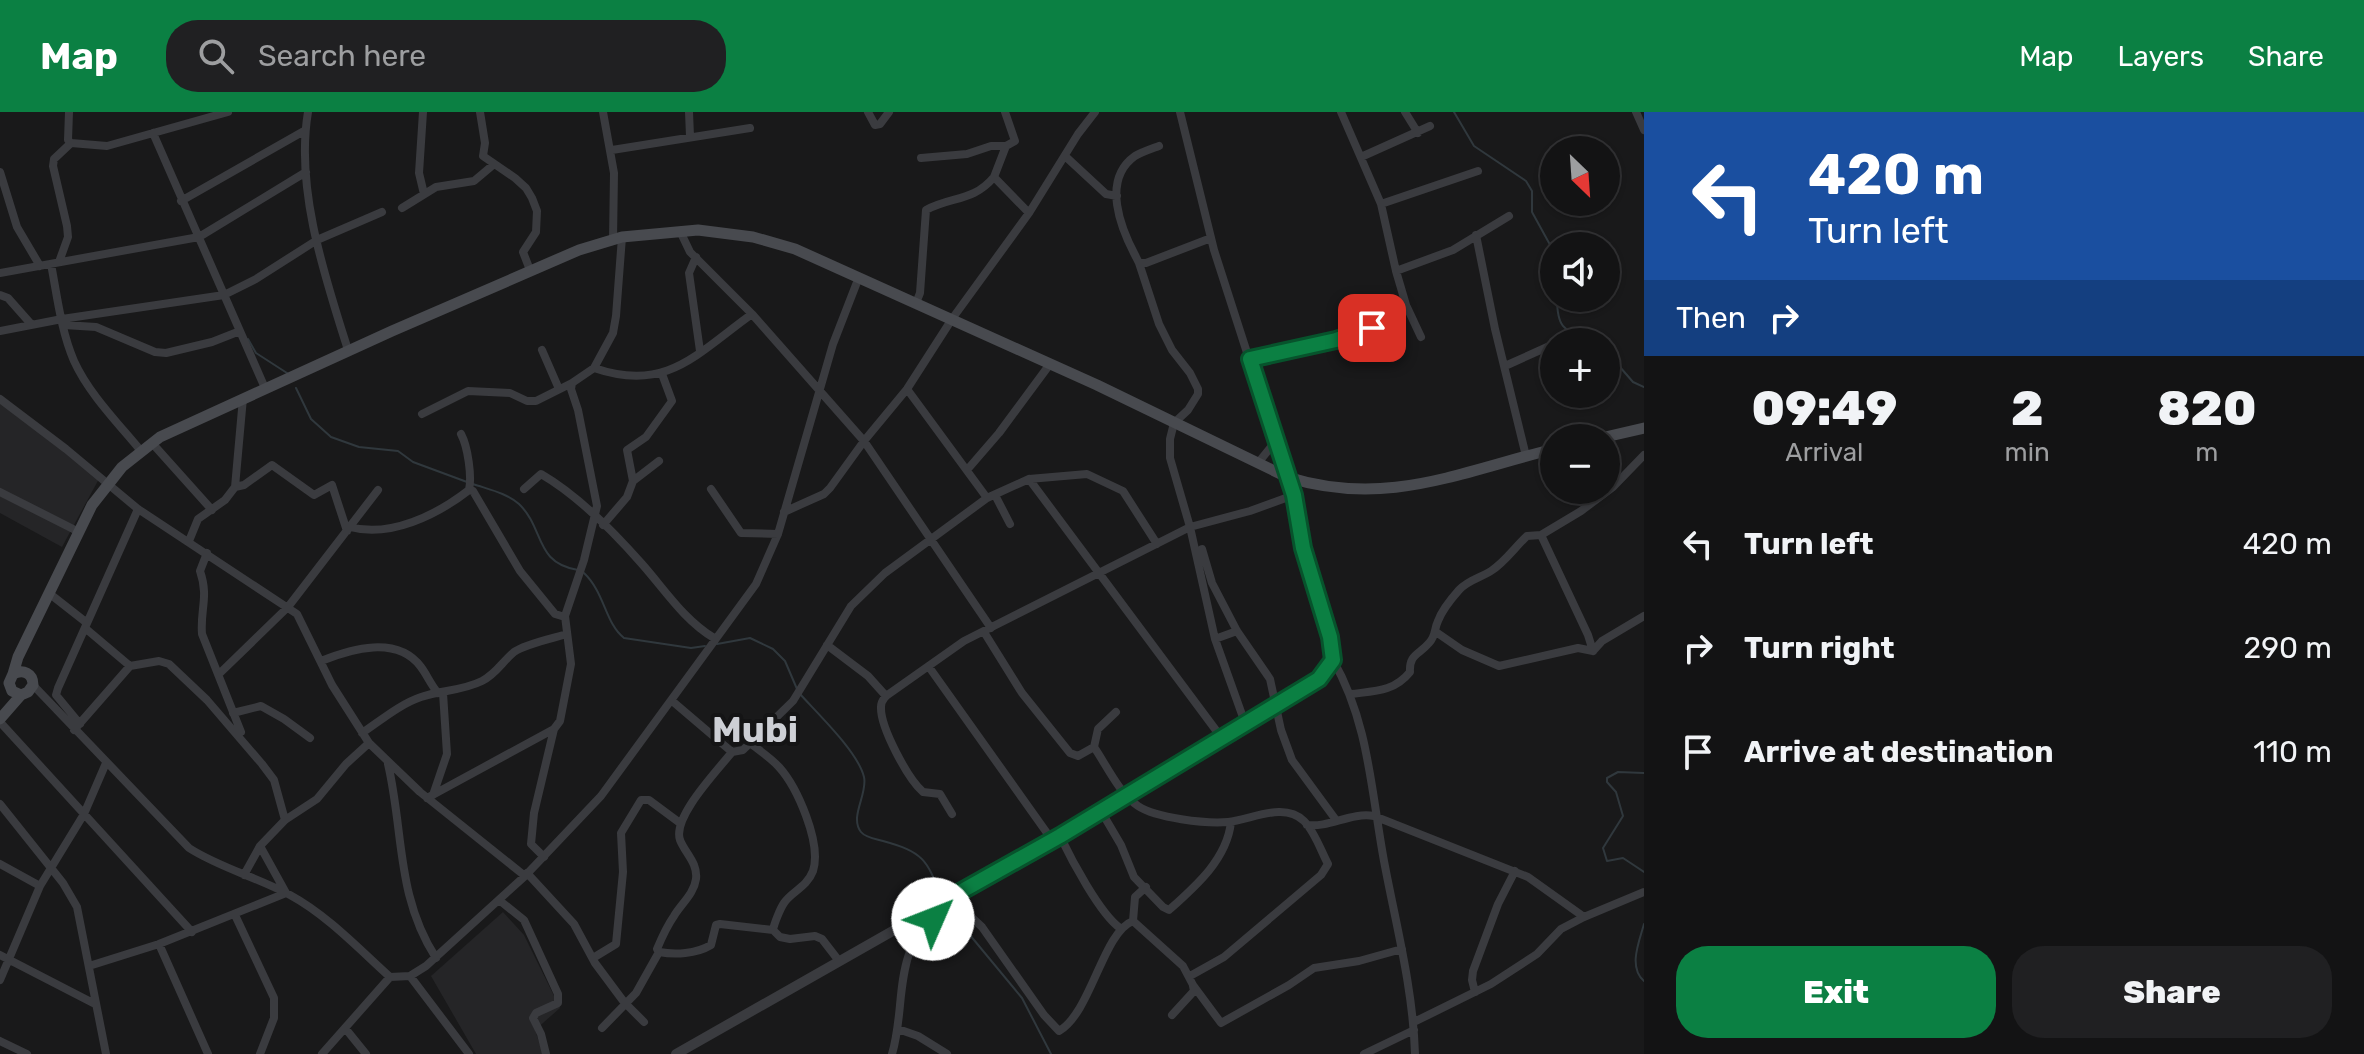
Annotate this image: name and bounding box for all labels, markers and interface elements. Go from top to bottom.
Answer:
search box [166,20,726,92]
text: Map [40,33,118,79]
icon: search [194,34,238,78]
text: Search here [258,38,426,74]
text: Map [2019,40,2074,73]
text: Layers [2118,40,2204,73]
text: Share [2248,40,2324,73]
north arrow [1540,136,1620,216]
map controls [1540,136,1620,504]
text: 420 m [1808,142,1984,208]
icon: left [1676,144,1780,248]
text: Turn left [1808,209,1949,252]
button: sound [1540,232,1620,312]
pin [1338,294,1406,362]
icon: right [1762,296,1806,340]
text: Then [1676,300,1746,336]
icon: arrive [1350,306,1394,350]
button: + [1540,328,1620,408]
text: 09:49 [1751,380,1897,437]
text: 2 [2011,380,2043,437]
text: 820 [2157,380,2257,437]
button: − [1540,424,1620,504]
text: Arrival [1785,437,1863,468]
text: min [2005,437,2050,468]
text: m [2195,437,2218,468]
icon: left [1676,522,1720,566]
text: Turn left [1744,526,1874,562]
text: 420 m [2243,526,2332,562]
icon: right [1676,626,1720,670]
text: Turn right [1744,630,1895,666]
text: 290 m [2244,630,2332,666]
district label: Mubi [712,708,798,751]
icon: arrive [1676,730,1720,774]
text: Arrive at destination [1744,734,2054,770]
text: 110 m [2253,734,2332,770]
position arrow [891,877,975,961]
button: Exit [1676,946,1996,1038]
button: Share [2012,946,2332,1038]

